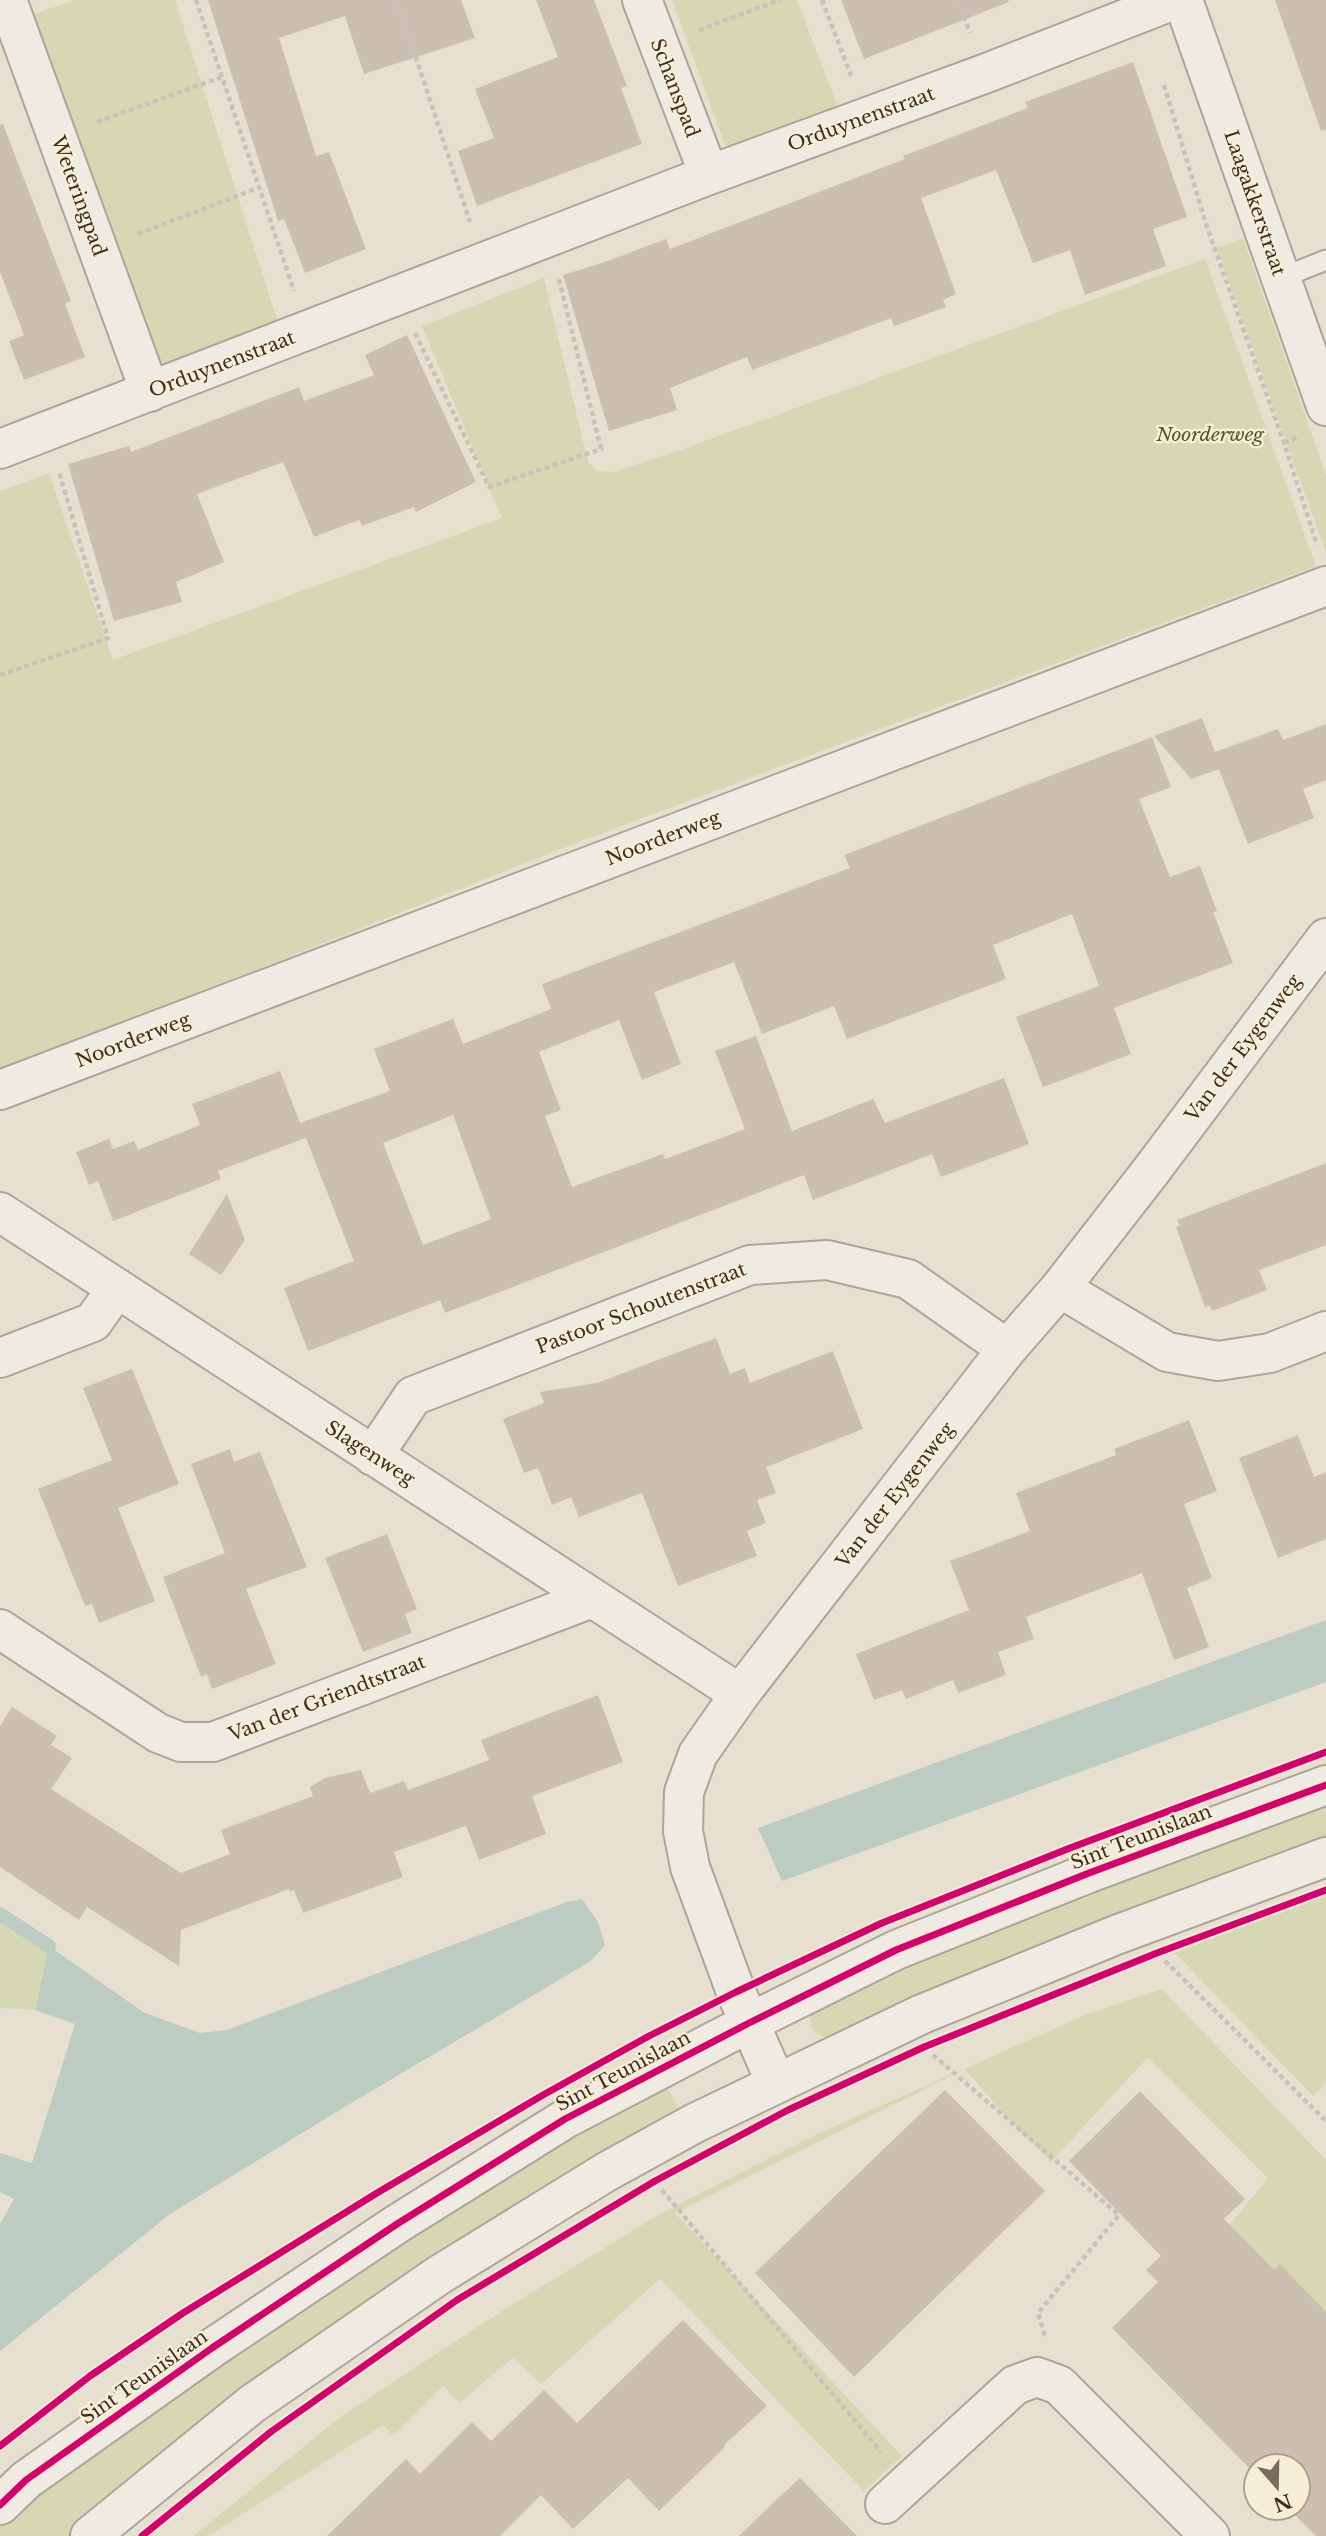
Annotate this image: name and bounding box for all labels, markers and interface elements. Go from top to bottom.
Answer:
street label: Schanspad [646,35,704,141]
street label: Orduynenstraat [784,81,938,156]
street label: Laagakkerstraat [1219,127,1291,280]
street label: Weteringpad [46,132,111,259]
street label: Orduynenstraat [146,325,299,402]
park label: Noorderweg [1155,423,1265,446]
street label: Noorderweg [602,805,724,870]
street label: Van der Eygenweg [1180,969,1306,1127]
street label: Noorderweg [72,1007,194,1072]
street label: Pastoor Schoutenstraat [533,1257,750,1359]
street label: Slagenweg [321,1416,420,1491]
street label: Van der Eygenweg [830,1417,959,1573]
street label: Van der Griendtstraat [224,1650,429,1747]
street label: Sint Teunislaan [1067,1800,1215,1874]
street label: Sint Teunislaan [552,2026,694,2116]
street label: Sint Teunislaan [76,2325,212,2429]
north arrow [1242,2452,1312,2522]
text: N [1270,2489,1295,2516]

